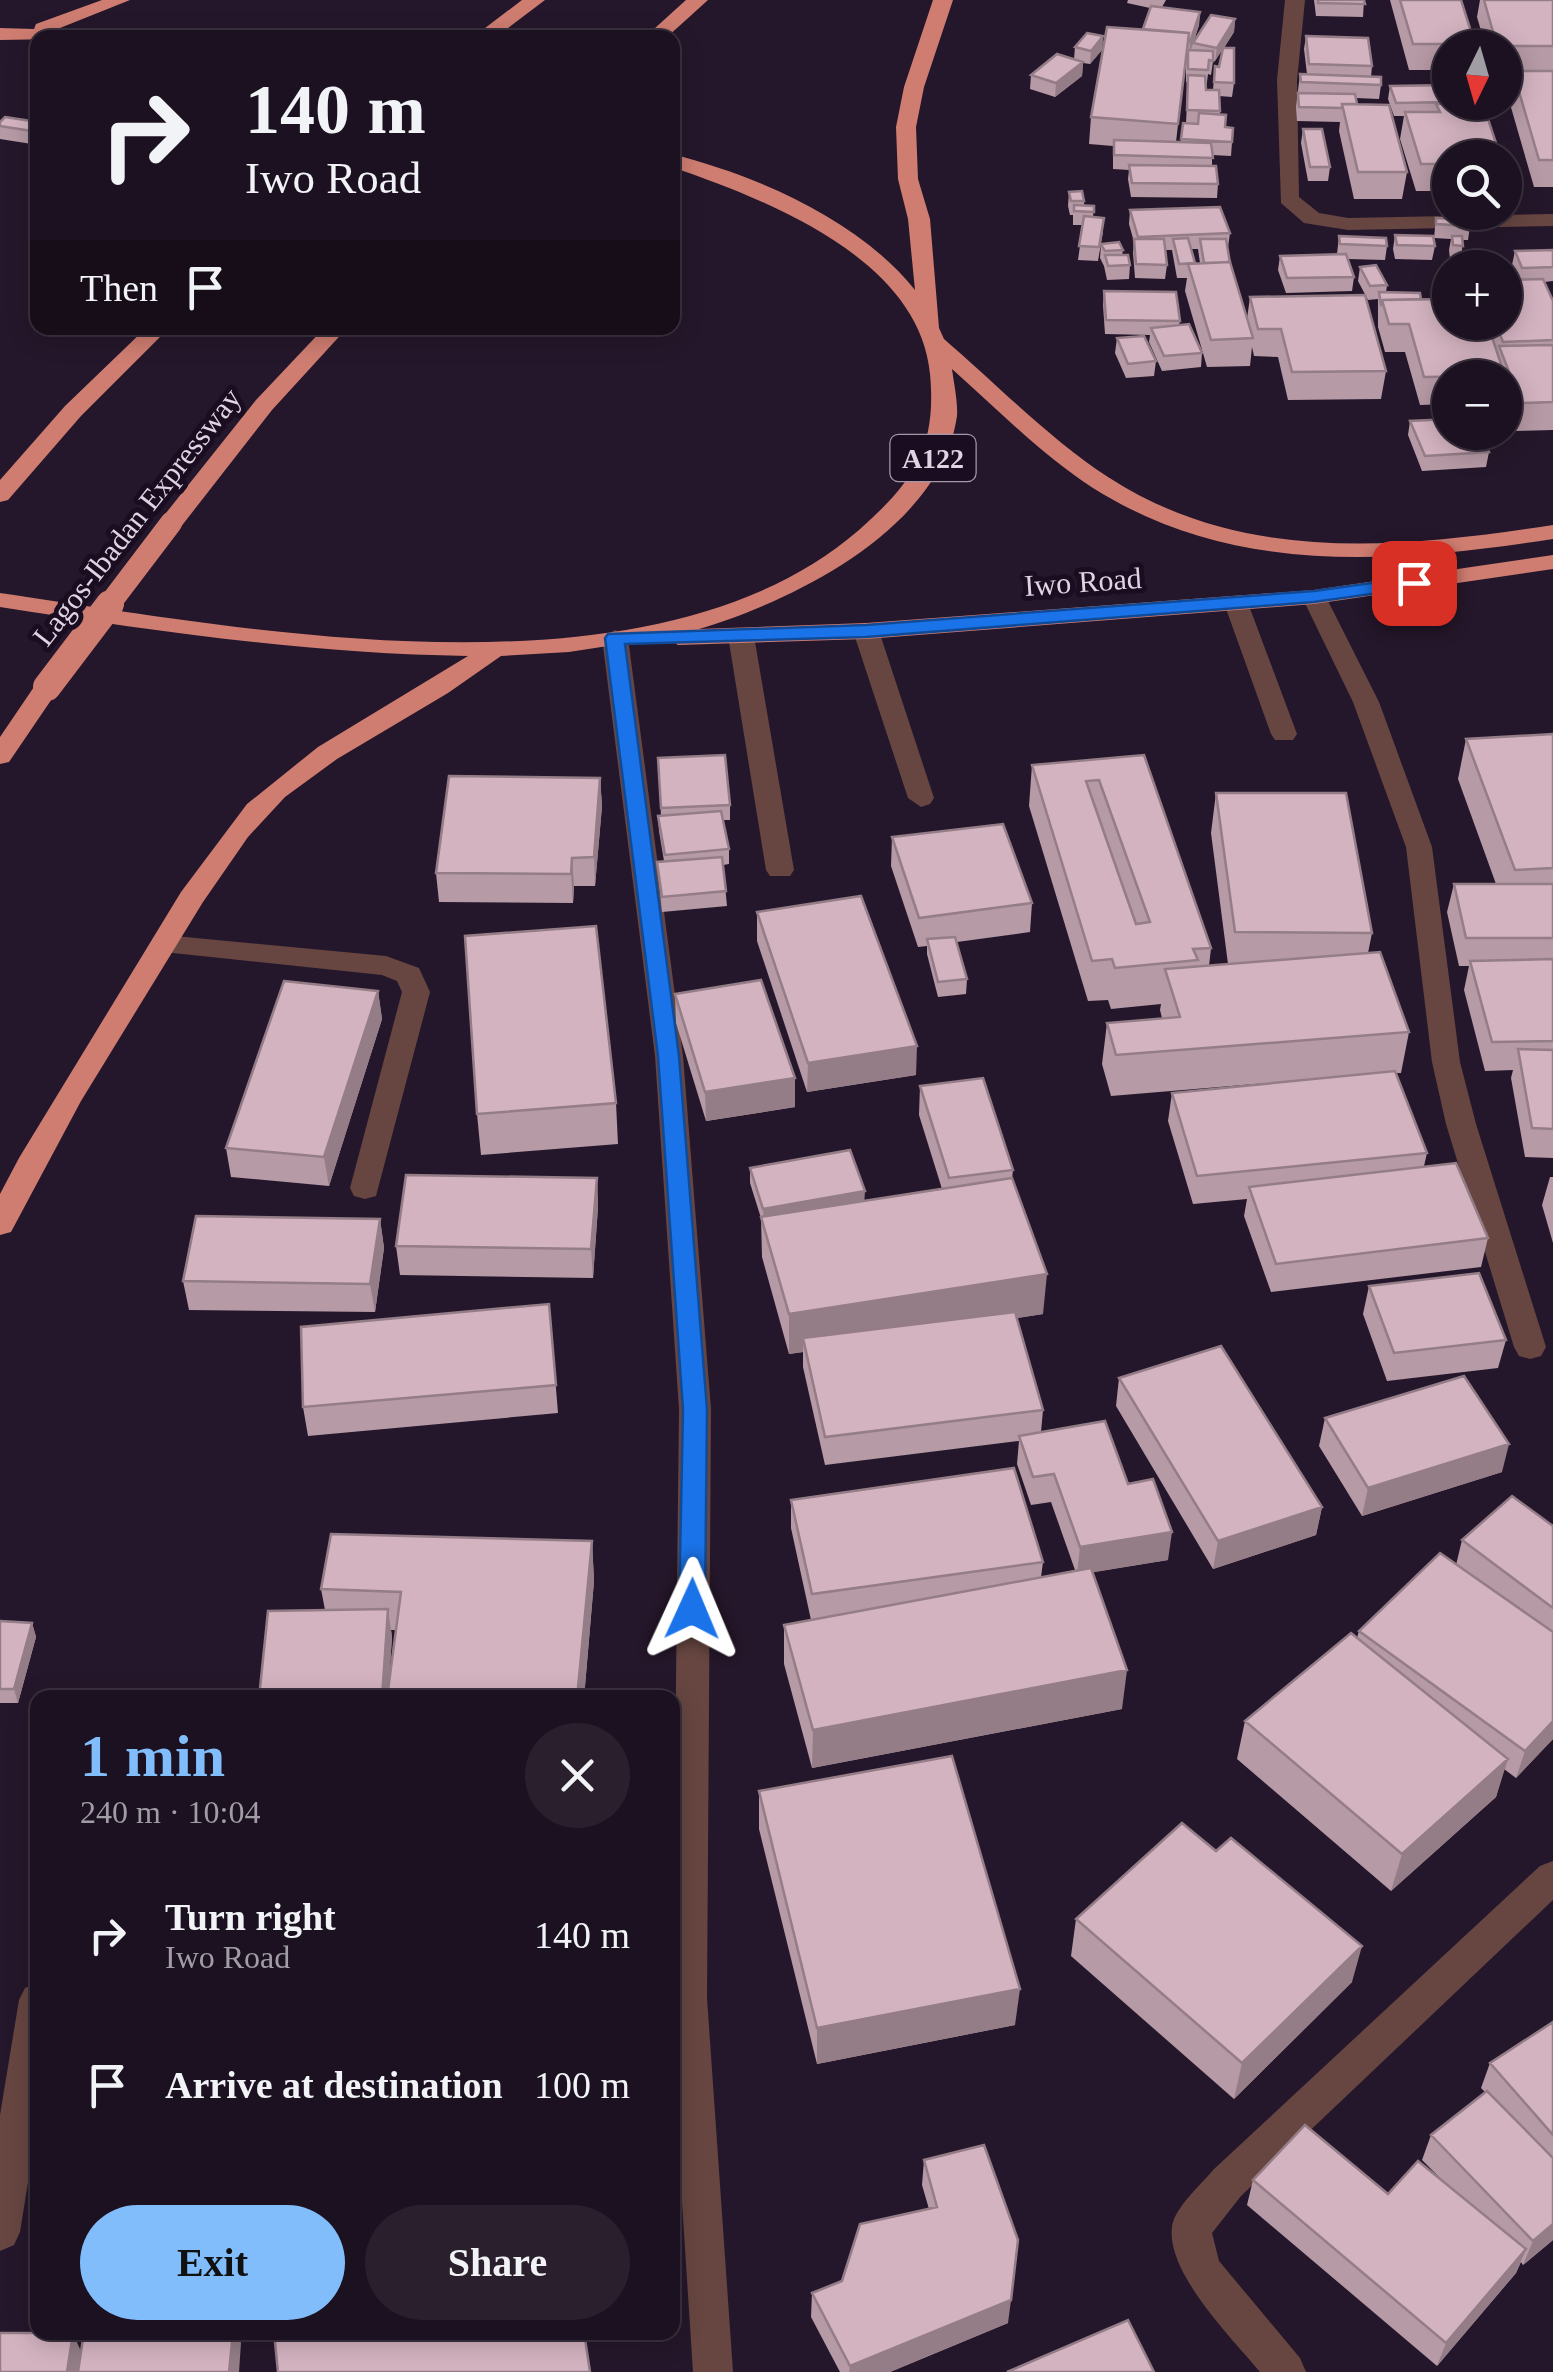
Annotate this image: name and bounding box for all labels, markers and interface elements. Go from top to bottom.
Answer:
north arrow [1432,30,1522,120]
map controls [1432,30,1522,450]
icon: right [80,70,210,200]
text: 140 m [245,71,426,148]
button: search [1432,140,1522,230]
text: Iwo Road [245,153,421,203]
button: + [1432,250,1522,340]
icon: arrive [178,260,233,315]
text: Then [80,267,158,309]
button: − [1432,360,1522,450]
street label: Lagos-Ibadan Expressway [26,381,247,652]
road number: A122 [890,435,976,481]
pin [1372,541,1457,626]
icon: arrive [1387,556,1442,611]
street label: Iwo Road [1023,561,1143,602]
position arrow [640,1557,744,1661]
text: 1 min [80,1723,225,1789]
button: close [525,1723,630,1828]
text: 240 m · 10:04 [80,1794,260,1830]
text: Turn right [165,1896,336,1938]
icon: right [80,1908,135,1963]
text: 140 m [534,1914,630,1956]
text: Iwo Road [165,1939,290,1975]
icon: arrive [80,2058,135,2113]
text: Arrive at destination [165,2064,503,2106]
text: 100 m [534,2064,630,2106]
button: Exit [80,2205,345,2320]
button: Share [365,2205,630,2320]

